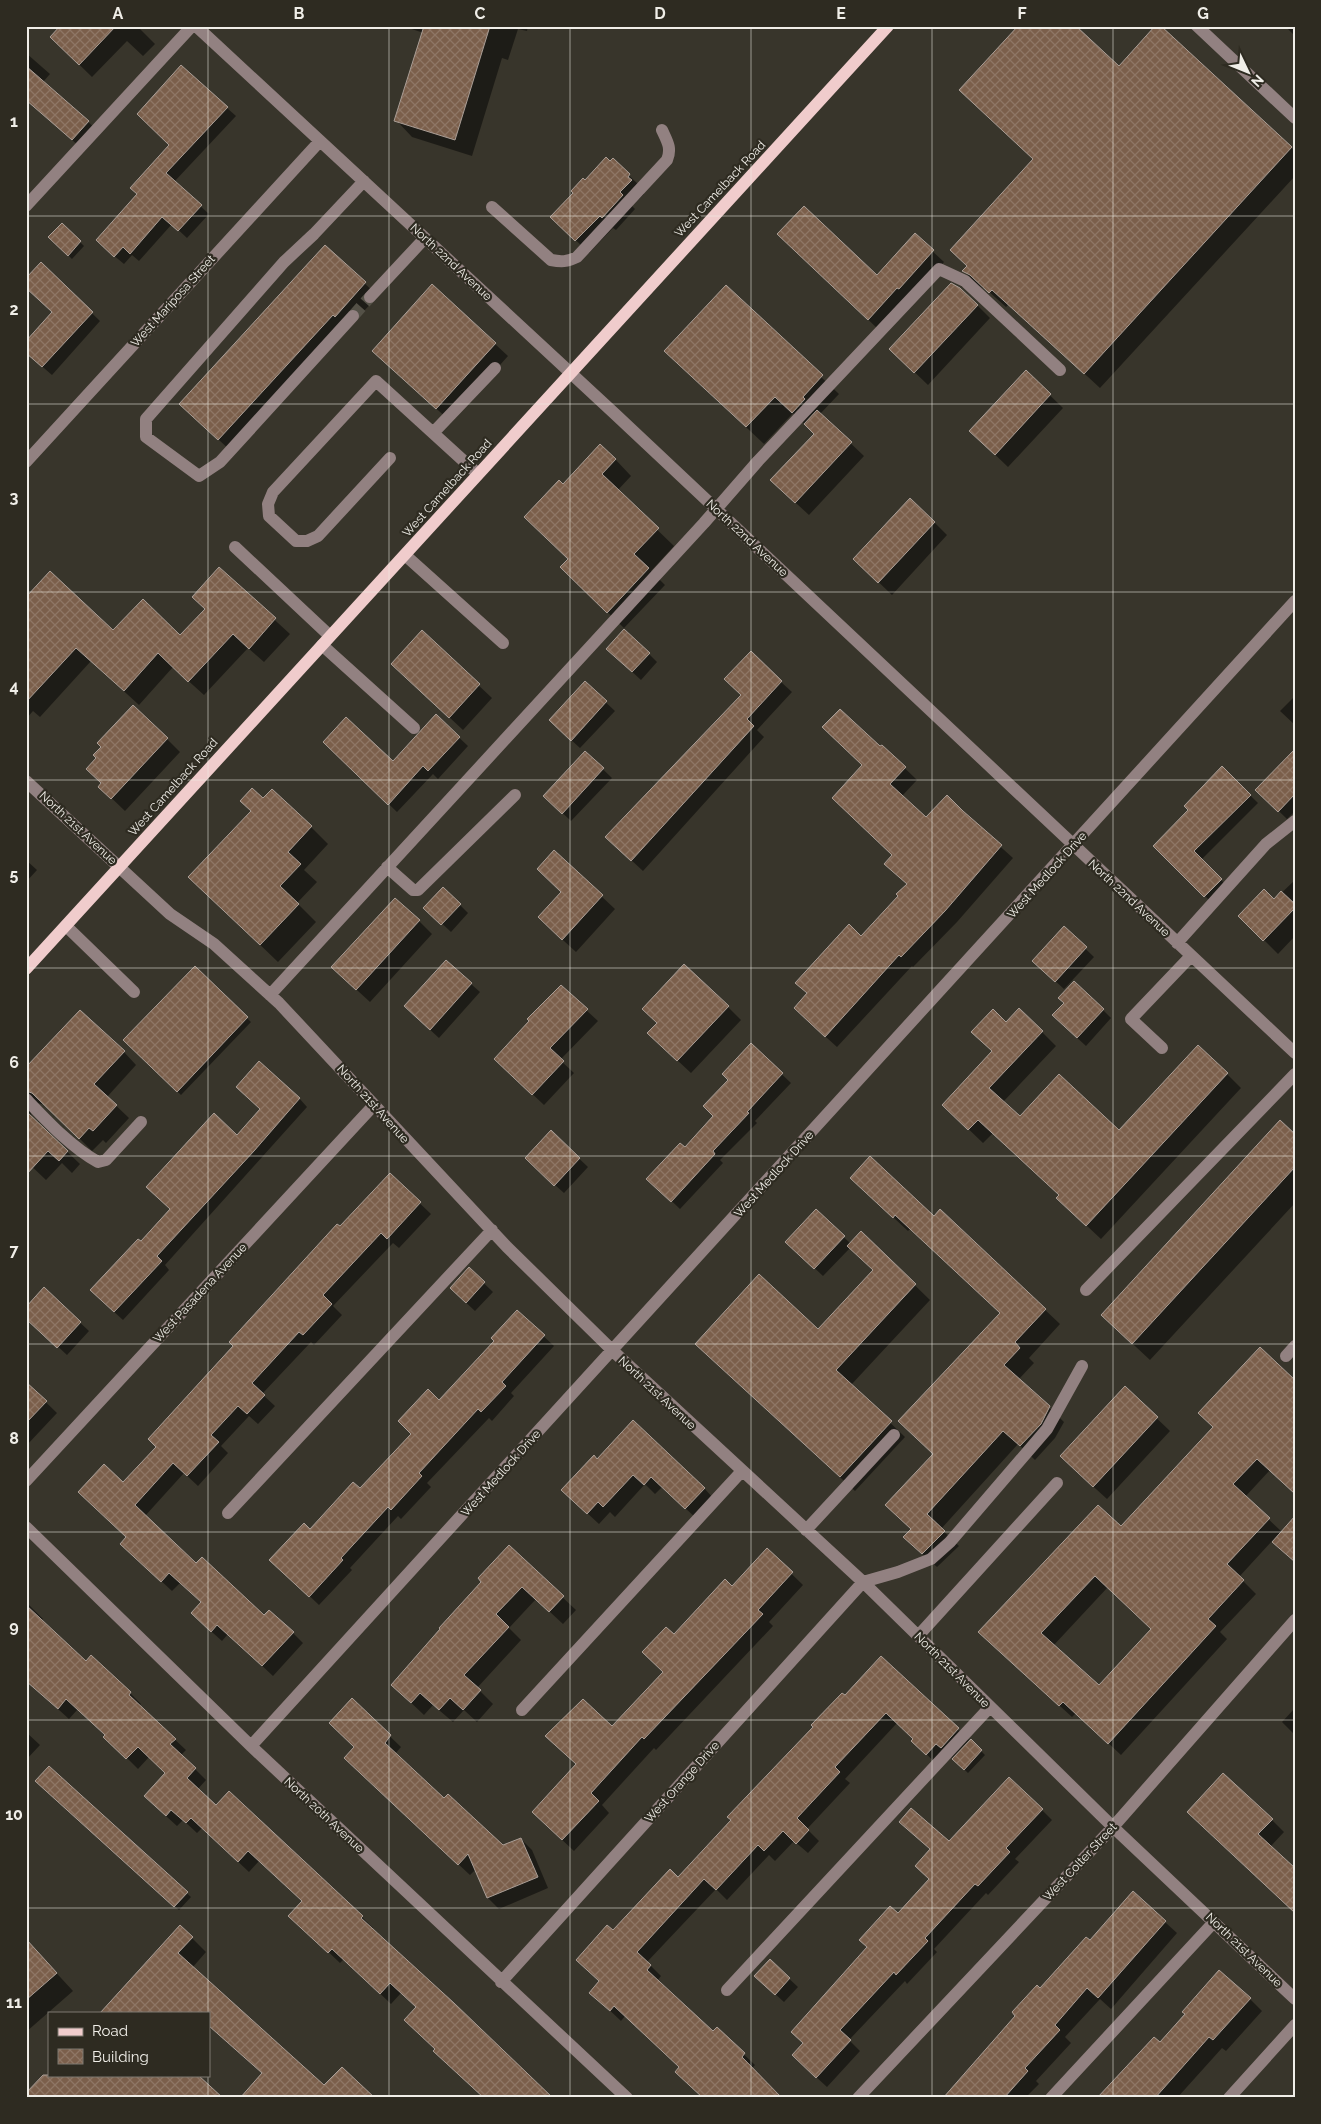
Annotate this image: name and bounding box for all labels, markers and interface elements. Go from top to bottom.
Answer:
text: A [113,4,124,23]
text: B [294,4,305,23]
text: C [475,4,486,23]
text: D [654,4,666,23]
text: E [836,4,846,23]
text: F [1017,4,1027,23]
text: G [1197,4,1209,23]
north arrow [1224,48,1274,98]
text: N [1248,72,1267,90]
text: 1 [10,112,18,131]
street label: West Camelback Road [672,138,768,240]
street label: North 22nd Avenue [407,221,495,303]
street label: West Mariposa Street [128,252,218,350]
text: 2 [9,300,19,319]
street label: West Camelback Road [399,436,495,540]
text: 3 [10,488,19,507]
street label: North 22nd Avenue [703,497,791,579]
text: 4 [9,677,19,696]
street label: West Camelback Road [125,735,221,839]
street label: North 21st Avenue [36,789,120,867]
street label: West Medlock Drive [1004,829,1090,921]
street label: North 22nd Avenue [1085,857,1173,939]
text: 5 [10,865,19,884]
text: 6 [9,1053,19,1072]
street label: North 21st Avenue [334,1062,412,1146]
street label: West Medlock Drive [731,1128,817,1220]
street label: West Pasadena Avenue [150,1240,250,1346]
text: 7 [10,1241,19,1260]
street label: North 21st Avenue [615,1354,699,1432]
street label: West Medlock Drive [458,1427,544,1519]
text: 8 [9,1429,19,1448]
text: 9 [9,1617,19,1636]
street label: North 21st Avenue [911,1629,993,1711]
street label: West Orange Drive [642,1738,722,1826]
street label: North 20th Avenue [281,1774,367,1856]
text: 10 [5,1805,23,1824]
street label: West Colter Street [1040,1820,1120,1904]
street label: North 21st Avenue [1203,1910,1285,1990]
text: 11 [6,1993,22,2012]
legend [48,2012,210,2076]
text: Road [92,2022,128,2040]
text: Building [92,2048,149,2066]

